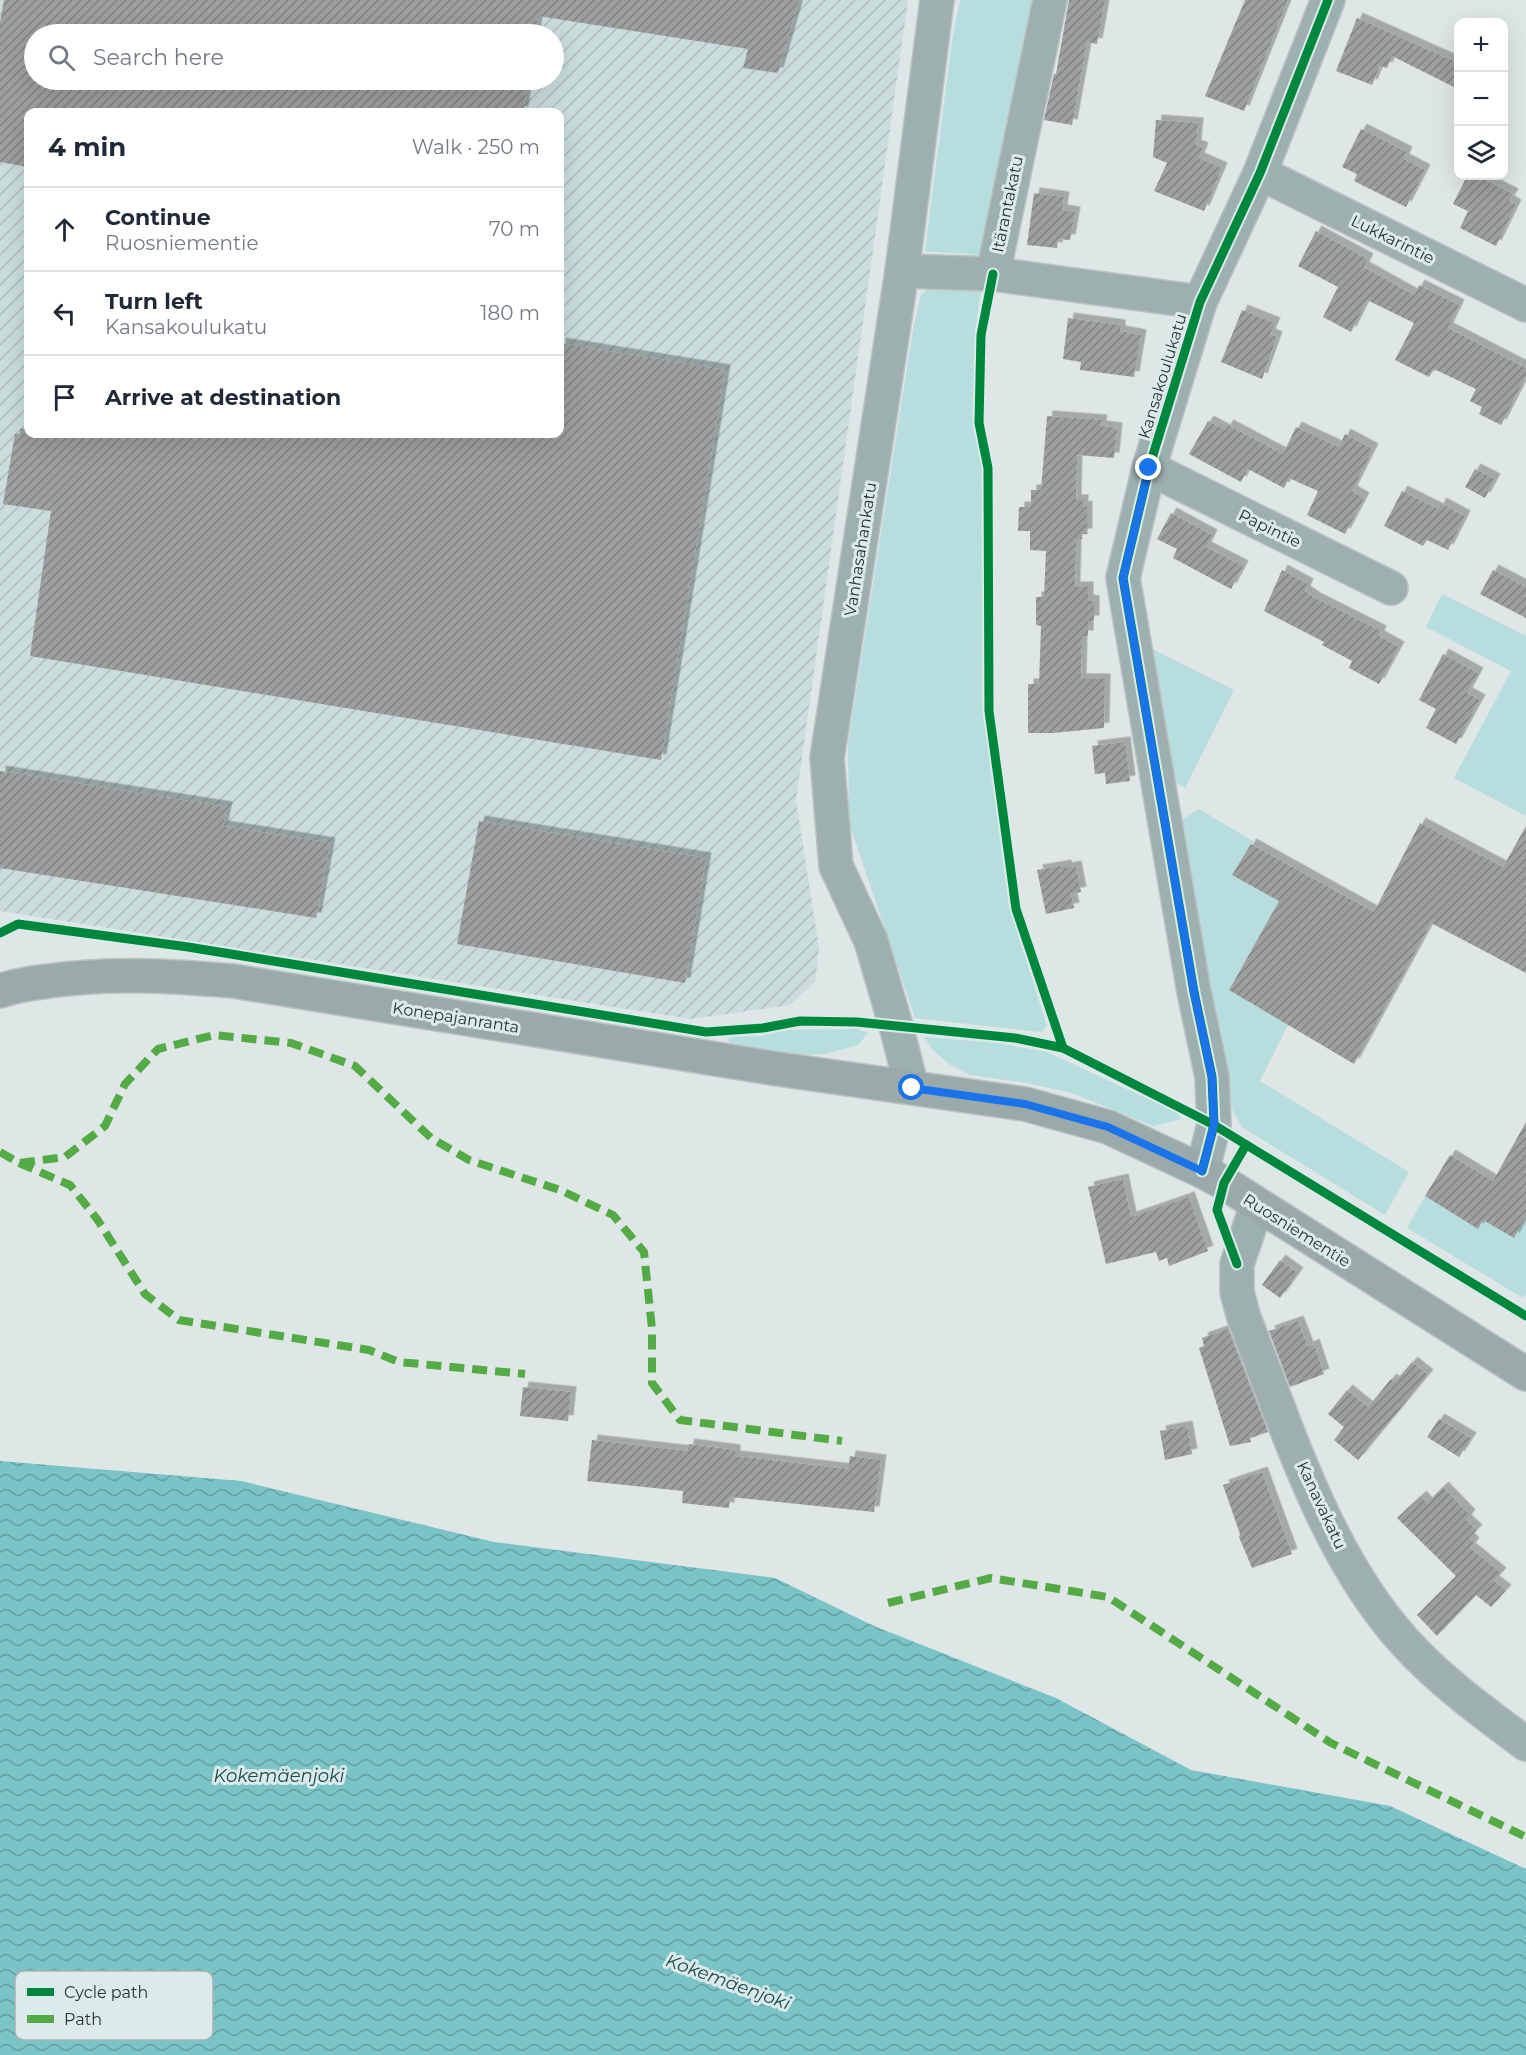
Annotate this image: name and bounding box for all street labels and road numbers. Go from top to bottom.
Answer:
street label: Itärantakatu [988,154,1027,254]
street label: Lukkarintie [1348,211,1438,268]
street label: Kansakoulukatu [1134,311,1191,441]
street label: Vanhasahankatu [841,481,880,617]
street label: Papintie [1235,505,1304,552]
street label: Konepajanranta [391,998,521,1037]
street label: Ruosniementie [1240,1190,1354,1271]
street label: Kanavakatu [1293,1458,1350,1552]

